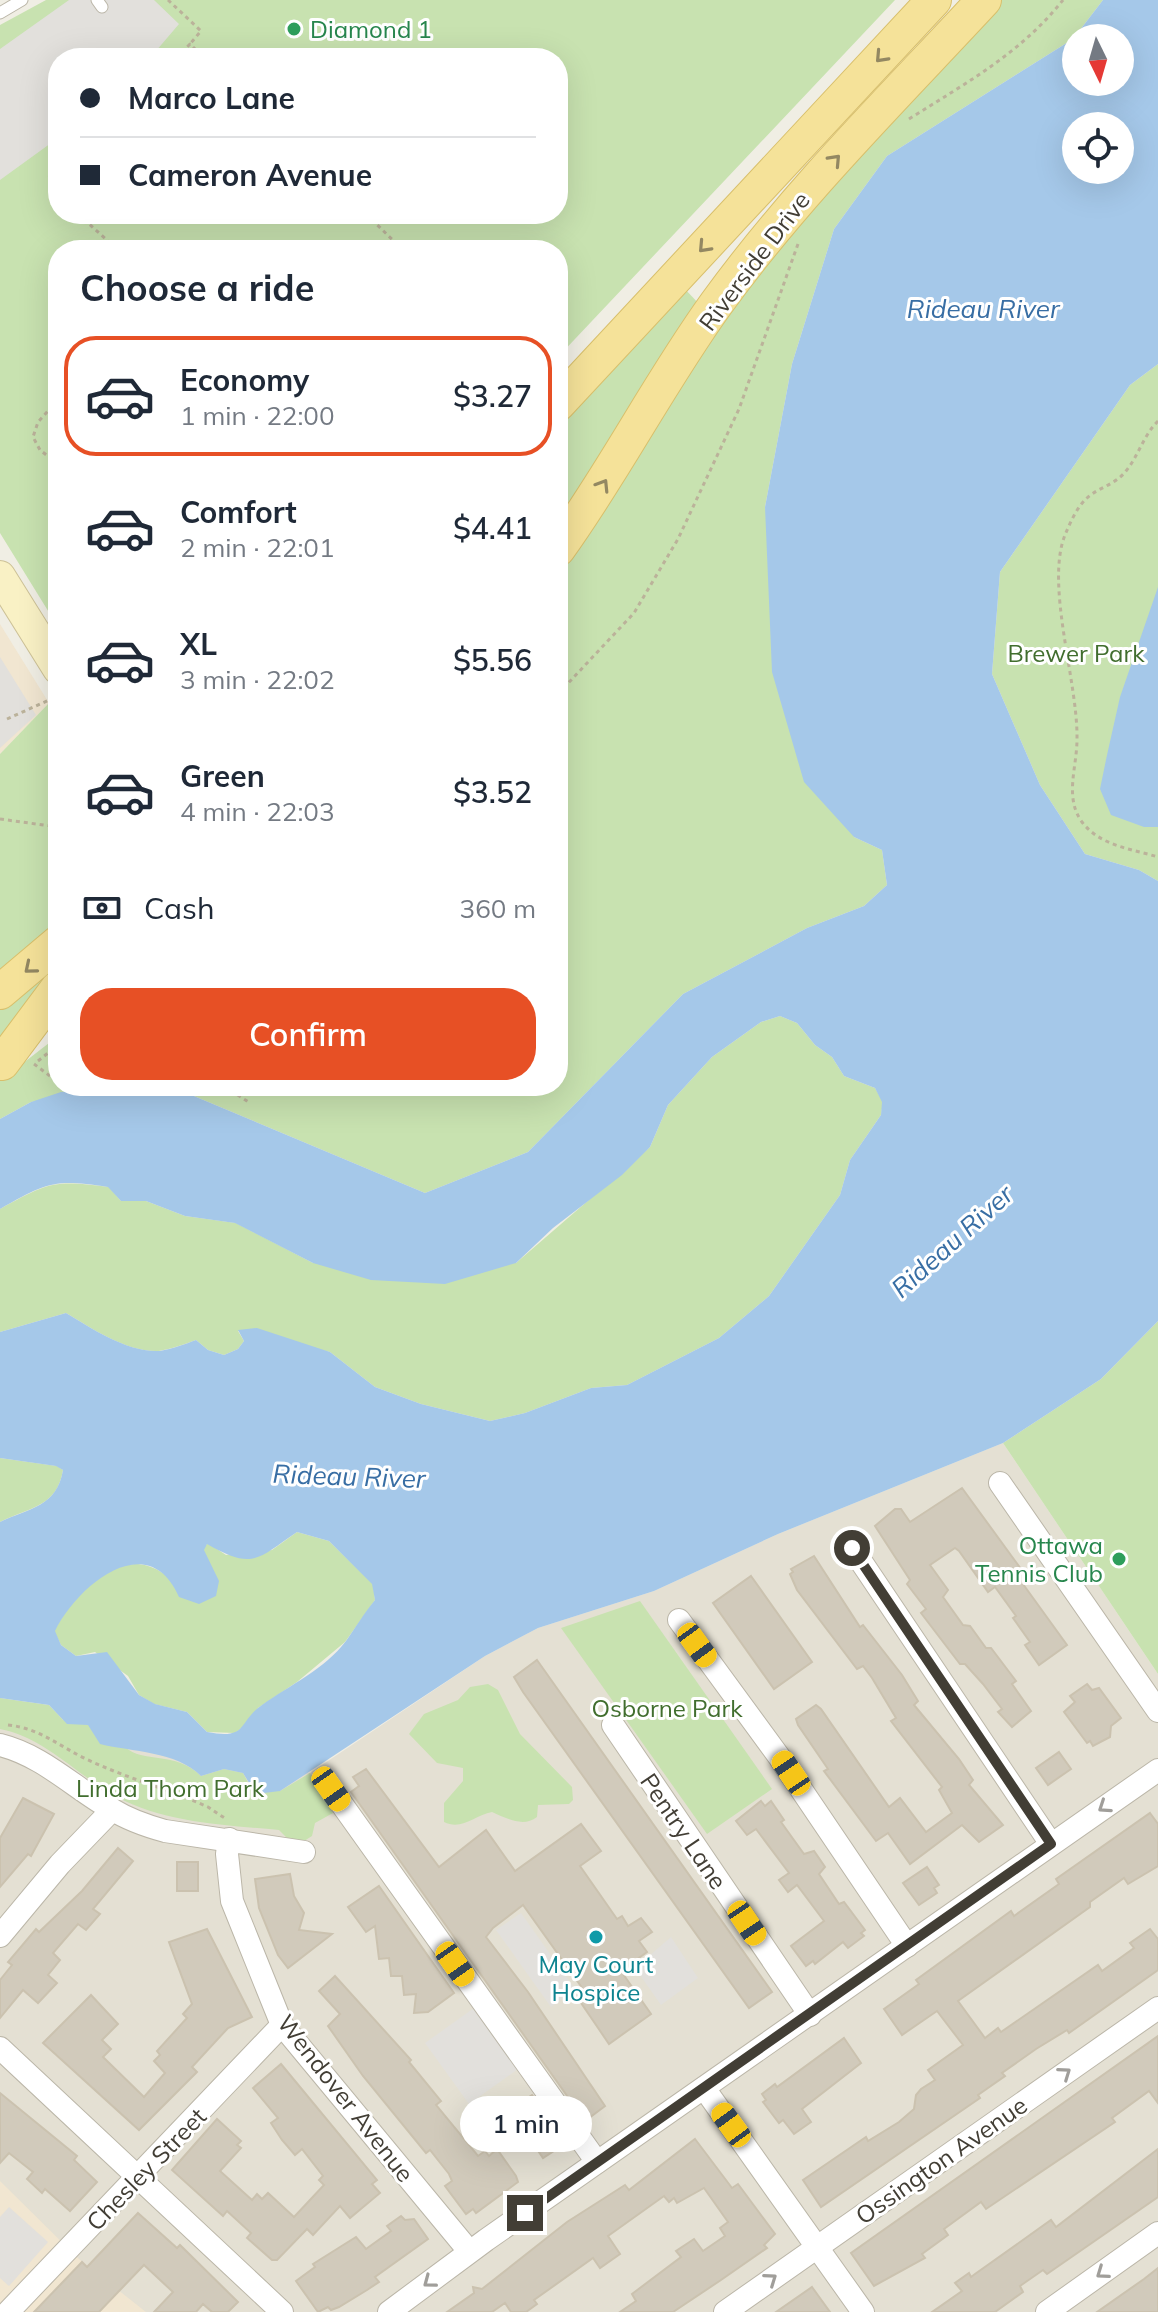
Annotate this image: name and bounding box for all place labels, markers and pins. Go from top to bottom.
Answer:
place label: Diamond 1 [310,14,432,44]
marker: Diamond 1 [285,20,303,38]
place label: Ottawa Tennis Club [975,1530,1103,1588]
marker: Ottawa Tennis Club [1110,1550,1128,1568]
marker: May Court Hospice [587,1928,605,1946]
place label: May Court Hospice [539,1949,653,2007]

